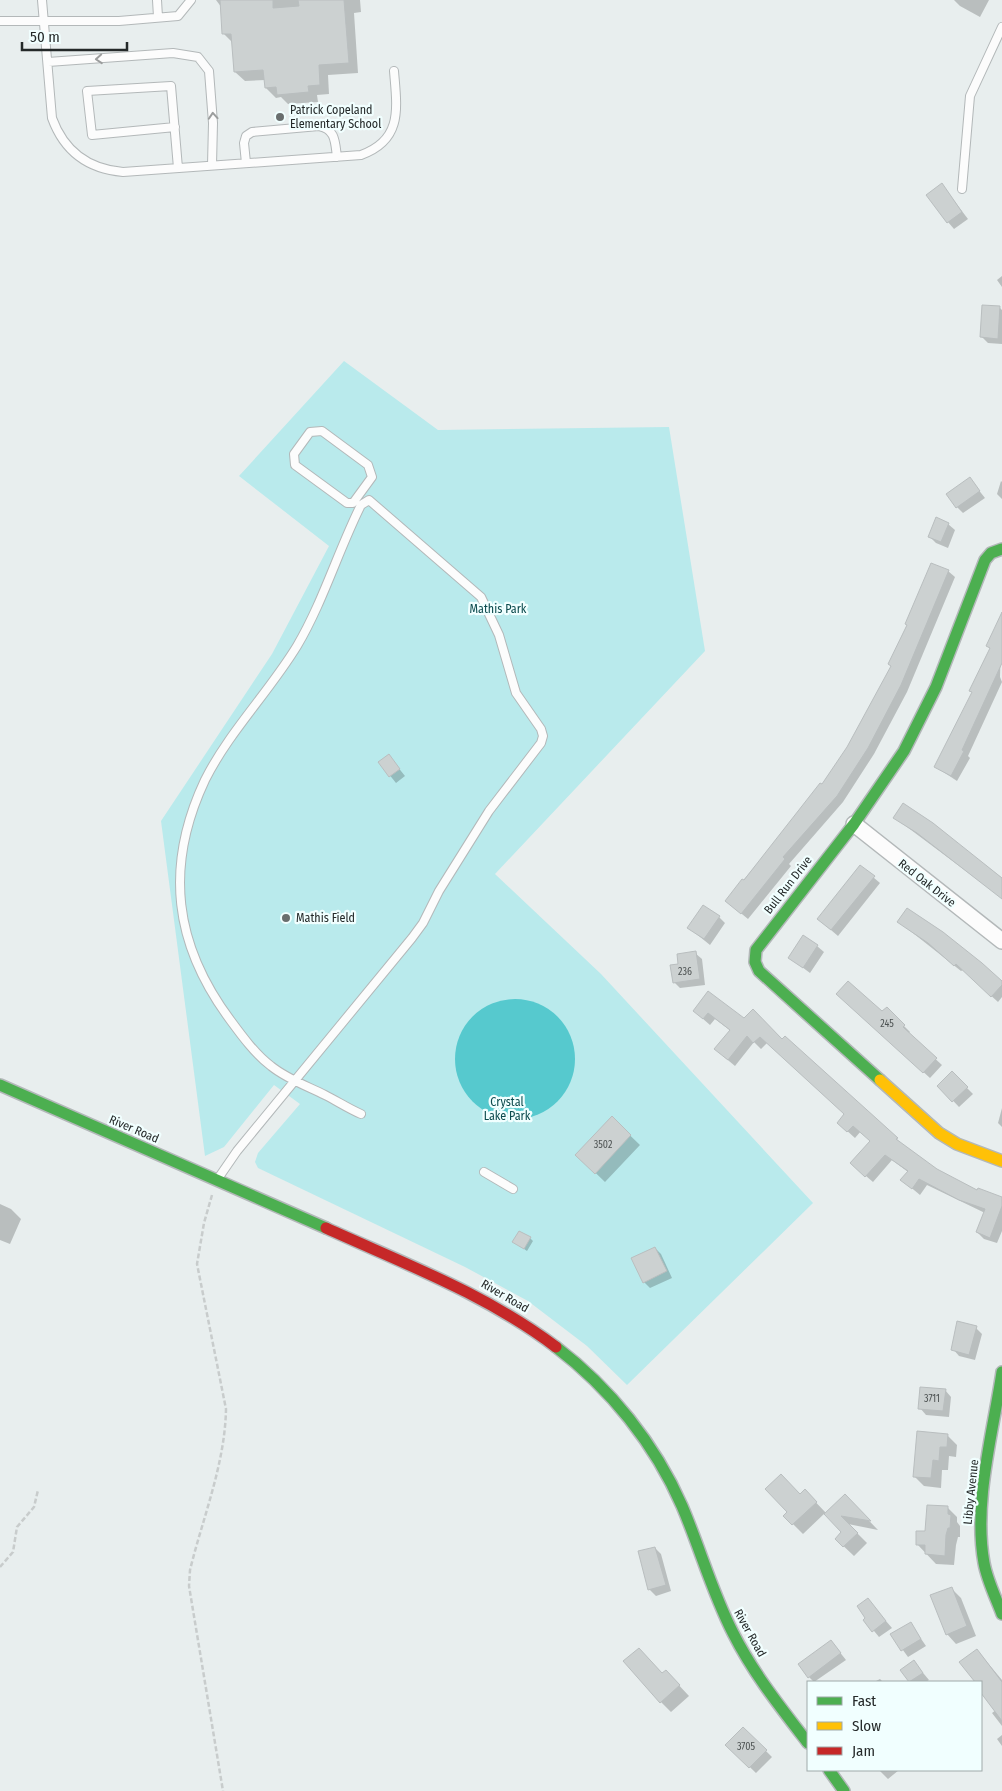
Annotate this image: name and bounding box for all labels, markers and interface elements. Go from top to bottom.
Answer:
scale bar [22,20,128,52]
text: 50 m [30,28,60,46]
one-way arrow [95,53,103,64]
place label: Patrick Copeland Elementary School [290,103,381,131]
marker: Patrick Copeland Elementary School [274,111,286,123]
one-way arrow [207,112,218,120]
park label: Mathis Park [470,602,527,616]
street label: Bull Run Drive [761,853,815,917]
street label: Red Oak Drive [896,856,958,910]
place label: Mathis Field [296,911,355,925]
marker: Mathis Field [280,912,292,924]
house number: 236 [678,966,692,978]
house number: 245 [880,1018,894,1030]
park label: Crystal Lake Park [484,1095,531,1123]
street label: River Road [107,1112,161,1146]
house number: 3502 [594,1139,613,1151]
street label: River Road [479,1277,531,1315]
house number: 3711 [924,1393,940,1405]
street label: Libby Avenue [961,1459,981,1525]
street label: River Road [731,1607,769,1659]
legend [807,1681,982,1771]
text: Fast [852,1692,876,1710]
text: Slow [852,1717,881,1735]
house number: 3705 [737,1741,756,1753]
text: Jam [852,1742,875,1760]

